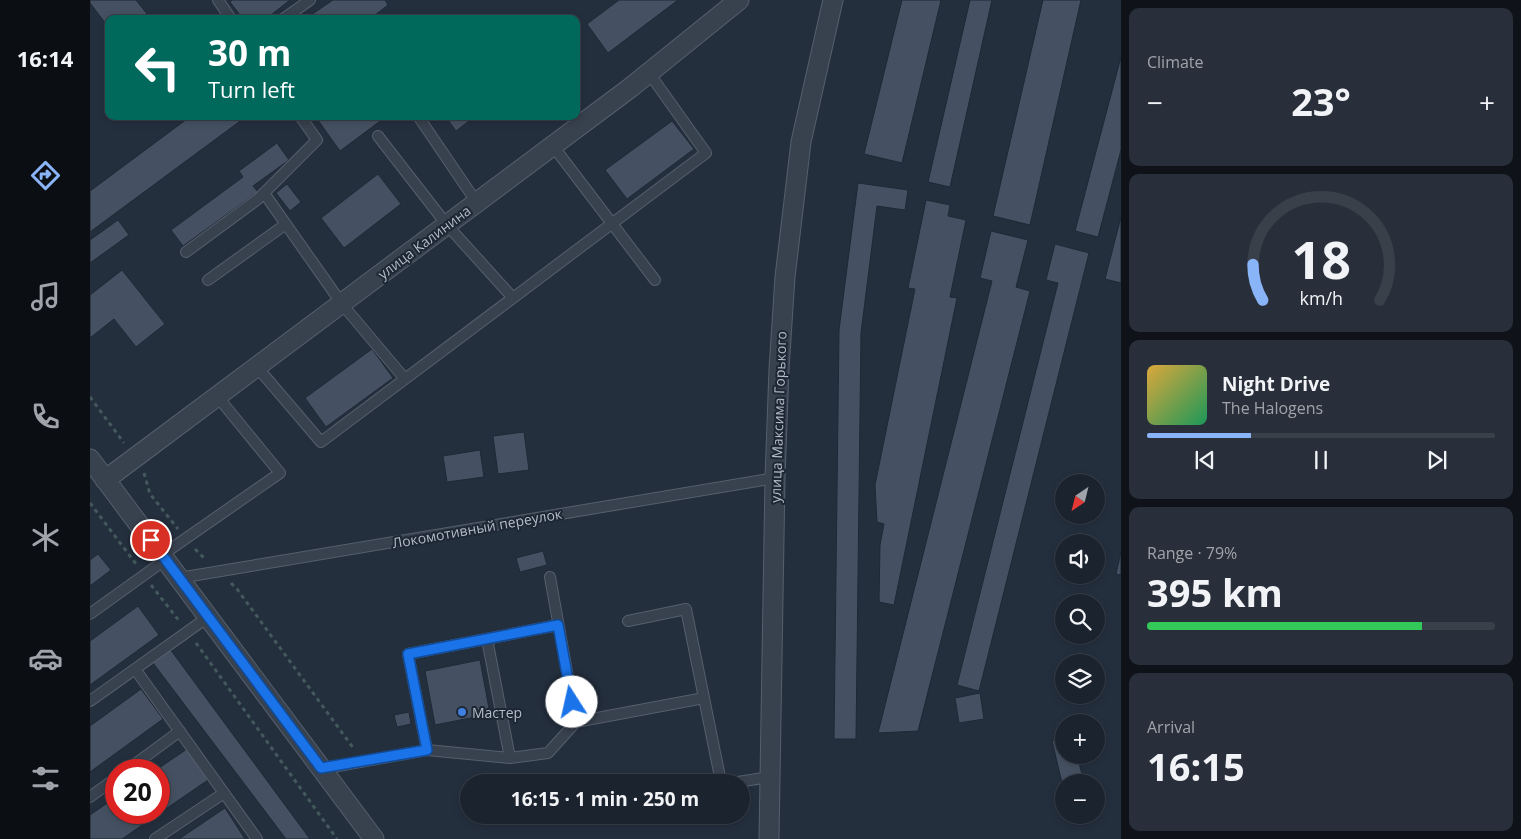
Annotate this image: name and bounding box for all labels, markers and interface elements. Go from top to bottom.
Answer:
text: 30 m [208,29,291,76]
icon: left [125,35,190,100]
text: 16:14 [17,43,73,73]
text: Climate [1147,51,1204,73]
text: Turn left [208,74,295,104]
text: 23° [1291,75,1351,127]
text: − [1147,83,1163,121]
text: + [1479,83,1495,121]
icon: directions [28,158,63,193]
street label: улица Калинина [374,201,474,283]
text: 18 [1291,223,1351,294]
icon: music [28,279,63,314]
text: km/h [1299,286,1343,310]
street label: улица Максима Горького [766,331,790,503]
text: Night Drive [1222,371,1330,397]
text: The Halogens [1222,397,1323,419]
icon: phone [28,399,63,434]
icon: previous [1191,446,1219,474]
icon: pause [1307,446,1335,474]
icon: next [1423,446,1451,474]
north arrow [1055,474,1105,524]
map controls [1055,474,1105,824]
street label: Локомотивный переулок [391,504,564,552]
pin [130,519,172,561]
icon: climate [28,520,63,555]
icon: arrive [137,526,165,554]
button: sound [1055,534,1105,584]
text: Range · 79% [1147,542,1237,564]
text: 395 km [1147,566,1283,618]
button: search [1055,594,1105,644]
icon: car [28,641,63,676]
button: layers [1055,654,1105,704]
position arrow [545,675,597,727]
place label: Мастер [472,703,522,722]
marker: Мастер [456,706,468,718]
button: + [1055,714,1105,764]
text: Arrival [1147,716,1195,738]
text: 16:15 [1147,740,1245,792]
speed limit sign: 20 [105,759,170,824]
icon: filters [28,761,63,796]
button: − [1055,774,1105,824]
text: 16:15 · 1 min · 250 m [511,786,699,812]

